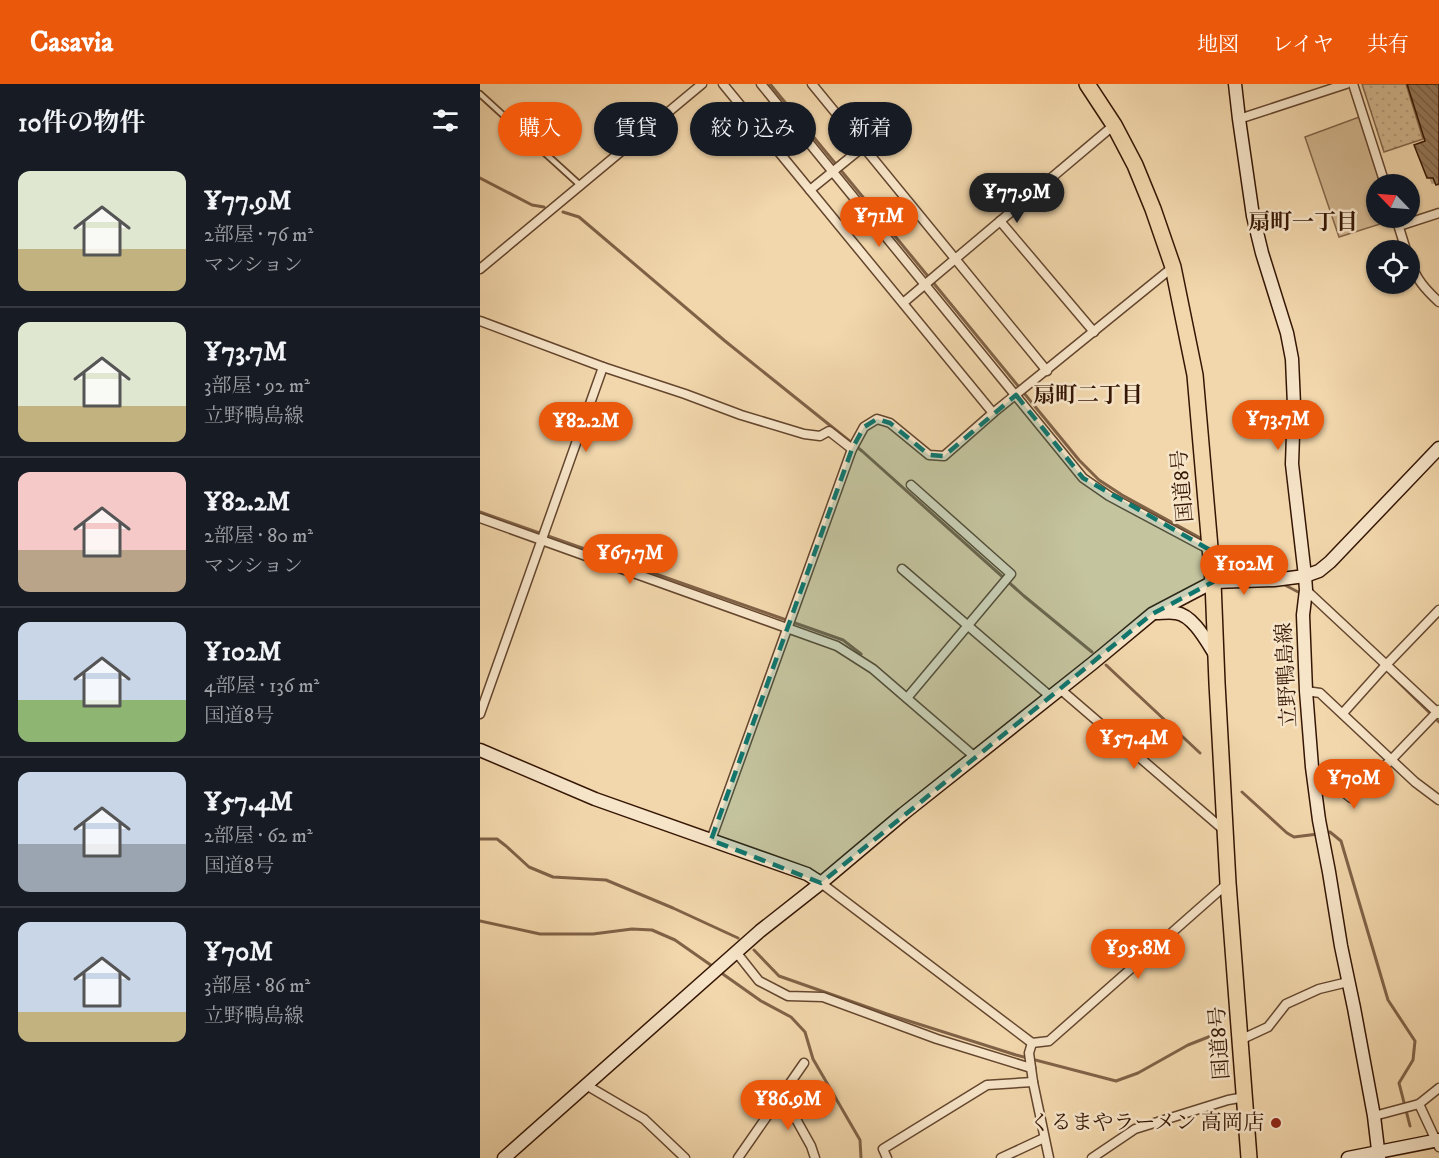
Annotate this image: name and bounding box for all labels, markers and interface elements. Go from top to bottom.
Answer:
text: Casavia [30,25,113,60]
text: 地図 [1197,32,1239,58]
text: レイヤ [1272,32,1334,58]
text: 共有 [1367,32,1409,58]
chip: 購入 [498,102,582,156]
chip: 賃貸 [594,102,678,156]
chip: 絞り込み [690,102,816,156]
chip: 新着 [828,102,912,156]
icon: filters [429,104,462,137]
text: 10件の物件 [18,107,145,140]
pin: ¥77.9M [968,173,1066,224]
north arrow [1366,174,1420,228]
map controls [1366,174,1420,294]
text: ¥77.9M [983,180,1051,205]
text: ¥77.9M [204,185,292,218]
icon: home [66,195,138,267]
pin: ¥71M [843,197,915,248]
text: ¥71M [854,204,904,229]
district label: 扇町一丁目 [1248,209,1358,236]
text: 2部屋 · 76 m² [204,223,313,248]
button: locate [1366,240,1420,294]
text: マンション [204,253,303,278]
text: ¥73.7M [204,336,287,369]
icon: home [66,346,138,418]
text: 3部屋 · 92 m² [204,374,310,399]
district label: 扇町二丁目 [1033,382,1143,409]
pin: ¥73.7M [1229,400,1327,451]
pin: ¥82.2M [537,402,635,453]
text: 立野鴨島線 [204,404,304,429]
text: ¥73.7M [1246,407,1310,432]
text: ¥82.2M [553,409,619,434]
street label: 国道8号 [1167,448,1199,524]
text: ¥82.2M [204,486,290,519]
icon: home [66,496,138,568]
text: 2部屋 · 80 m² [204,524,313,549]
pin: ¥67.7M [581,534,679,585]
text: ¥67.7M [597,541,663,566]
pin: ¥102M [1202,545,1286,596]
text: ¥102M [1214,552,1274,577]
text: マンション [204,554,303,579]
street label: 立野鴨島線 [1271,622,1303,728]
text: ¥102M [204,636,281,669]
icon: home [66,646,138,718]
text: 4部屋 · 136 m² [204,674,319,699]
text: 国道8号 [204,704,274,729]
pin: ¥57.4M [1085,719,1183,770]
text: ¥57.4M [1100,726,1168,751]
pin: ¥70M [1318,759,1390,810]
text: ¥70M [1328,766,1381,791]
text: ¥57.4M [204,786,293,819]
icon: home [66,796,138,868]
text: 2部屋 · 62 m² [204,824,313,849]
text: 国道8号 [204,854,274,879]
pin: ¥95.8M [1089,929,1187,980]
text: ¥70M [204,936,273,969]
text: ¥95.8M [1105,936,1171,961]
icon: home [66,946,138,1018]
text: 3部屋 · 86 m² [204,974,310,999]
text: 立野鴨島線 [204,1004,304,1029]
street label: 国道8号 [1204,1005,1236,1081]
pin: ¥86.9M [739,1080,837,1131]
text: ¥86.9M [755,1087,821,1112]
place label: くるまやラーメン 高岡店 [1030,1110,1264,1136]
marker: くるまやラーメン 高岡店 [1269,1116,1283,1130]

